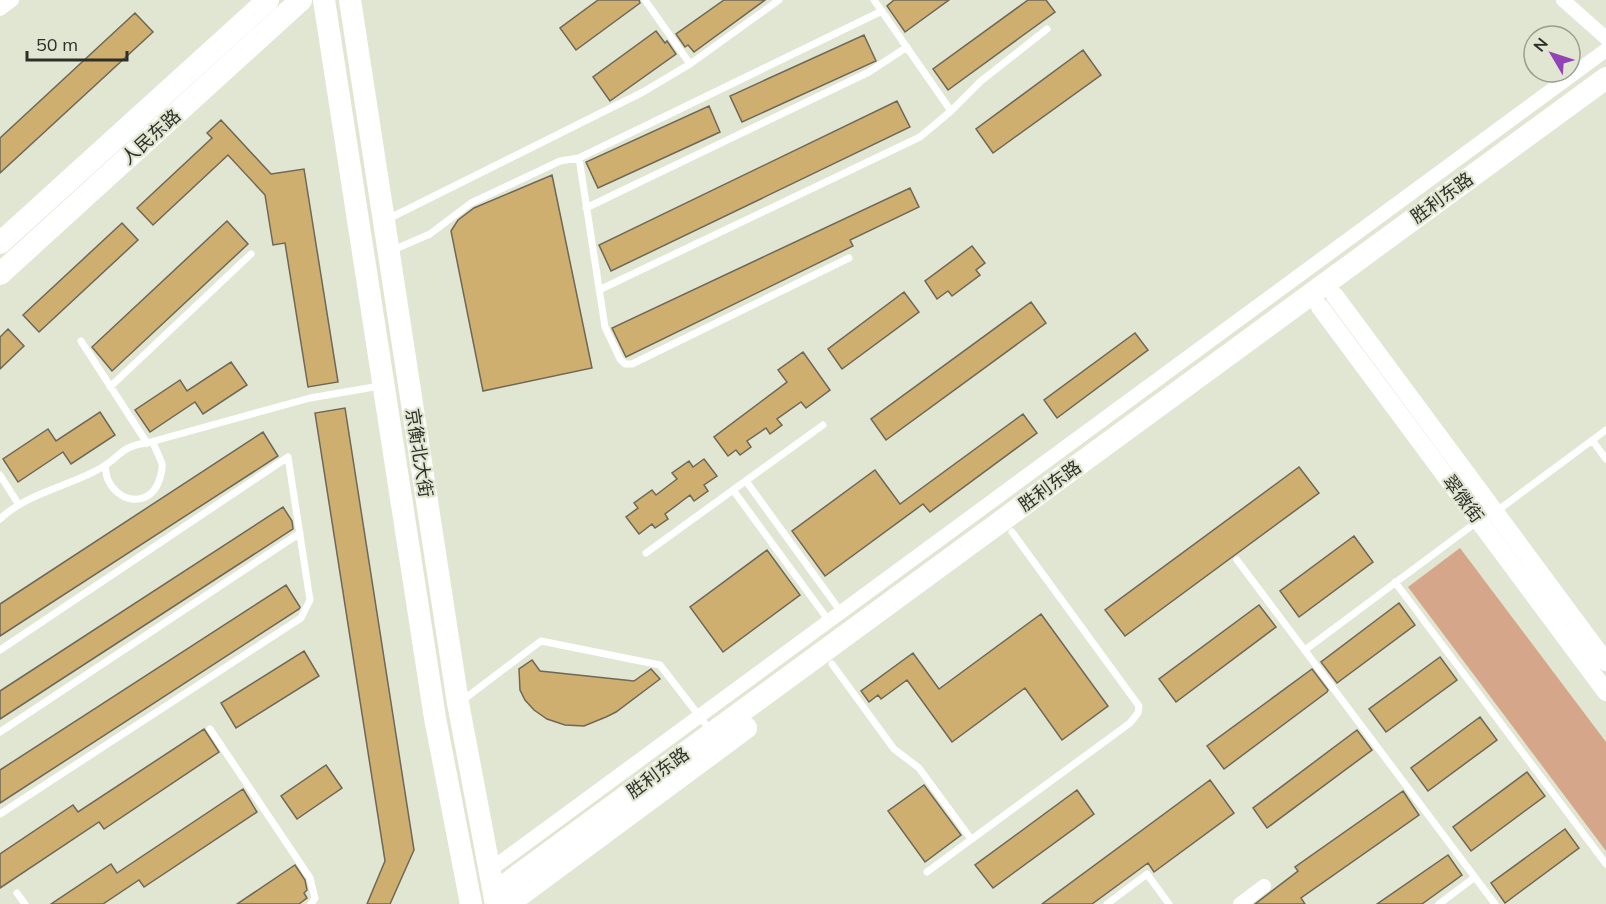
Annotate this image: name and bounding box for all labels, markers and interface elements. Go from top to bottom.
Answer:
scale bar [27,24,128,62]
north arrow [1522,24,1582,84]
text: 50 m [36,33,78,56]
text: N [1529,34,1552,56]
street label: 人民东路 [116,104,185,169]
street label: 胜利东路 [1406,167,1478,228]
street label: 京衡北大街 [401,407,438,499]
street label: 胜利东路 [1014,455,1086,516]
street label: 翠微街 [1438,470,1489,527]
street label: 胜利东路 [622,742,694,803]

